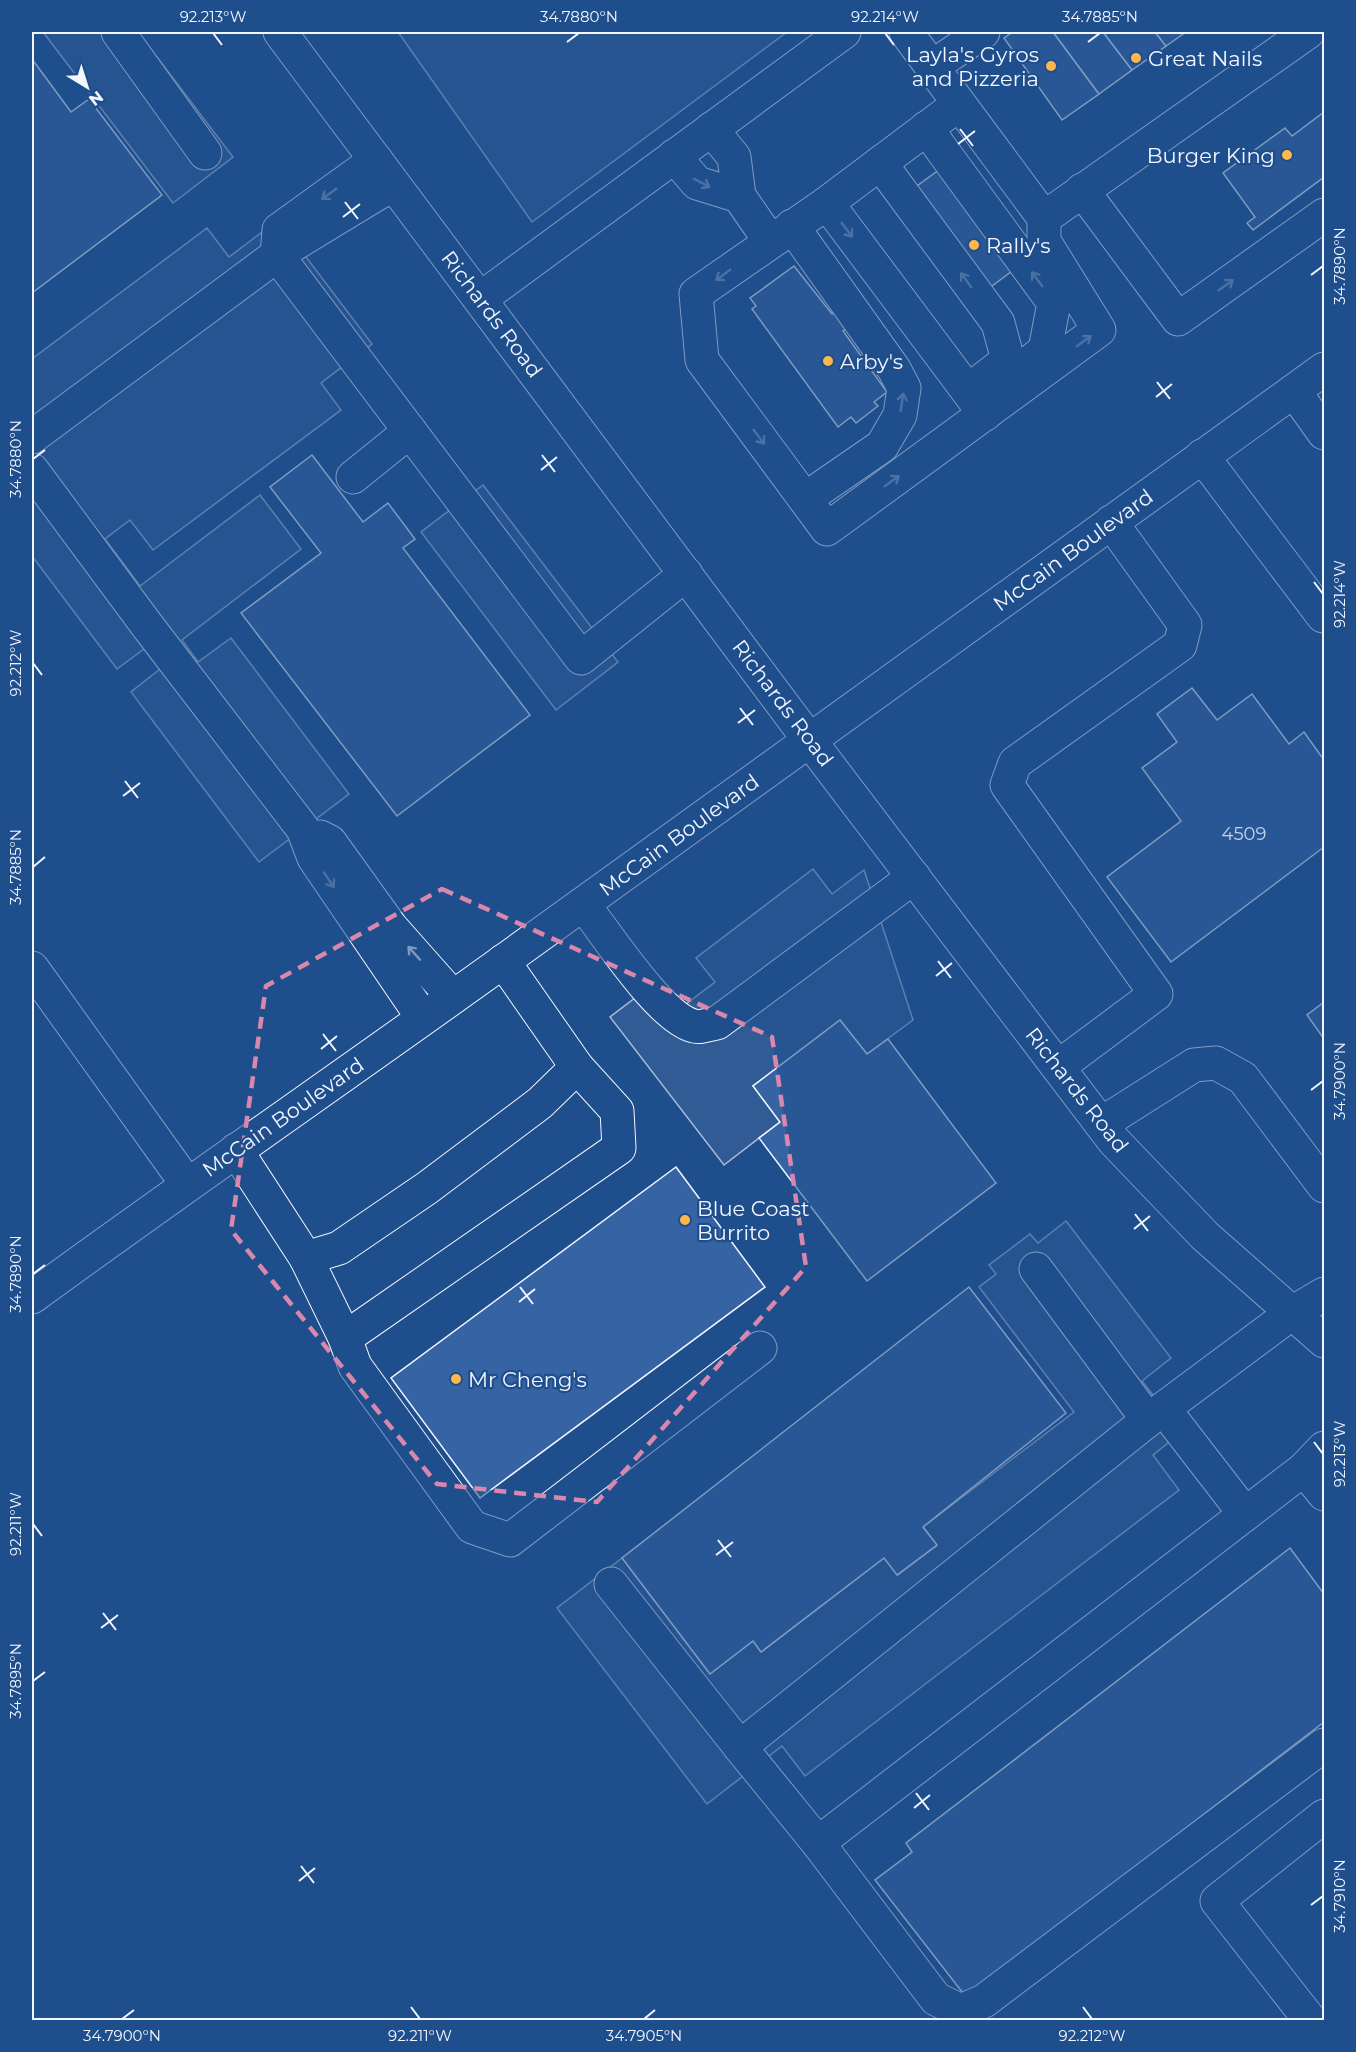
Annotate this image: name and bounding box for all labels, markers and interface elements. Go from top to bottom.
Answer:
text: 92.213°W [180,7,247,26]
text: 34.7880°N [540,7,618,26]
text: 92.214°W [851,7,919,26]
text: 34.7885°N [1062,7,1138,26]
place label: Layla's Gyros and Pizzeria [906,42,1039,91]
place label: Great Nails [1148,46,1262,71]
marker: Great Nails [1129,51,1143,65]
north arrow [57,57,117,117]
marker: Layla's Gyros and Pizzeria [1044,59,1058,73]
text: N [85,87,107,110]
place label: Burger King [1147,143,1275,168]
marker: Burger King [1280,148,1294,162]
one-way arrow [693,178,711,190]
one-way arrow [321,188,337,200]
one-way arrow [841,222,853,238]
text: 34.7890°N [1330,227,1349,305]
place label: Rally's [986,233,1051,258]
marker: Rally's [967,238,981,252]
street label: Richards Road [436,246,548,382]
one-way arrow [715,269,731,281]
one-way arrow [960,272,973,288]
one-way arrow [1030,272,1043,288]
one-way arrow [1217,279,1233,291]
one-way arrow [1075,335,1091,348]
place label: Arby's [840,349,903,374]
marker: Arby's [821,354,835,368]
one-way arrow [897,392,908,412]
text: 34.7880°N [6,420,25,498]
one-way arrow [753,429,765,445]
one-way arrow [884,475,900,487]
street label: McCain Boulevard [988,484,1158,616]
text: 92.214°W [1330,560,1349,628]
text: 92.212°W [6,629,25,696]
street label: Richards Road [727,635,839,771]
street label: McCain Boulevard [594,769,764,901]
house number: 4509 [1222,823,1266,845]
text: 34.7885°N [6,829,25,905]
one-way arrow [323,872,335,888]
one-way arrow [407,946,421,961]
street label: Richards Road [1020,1022,1134,1158]
text: 34.7900°N [1330,1042,1349,1120]
street label: McCain Boulevard [197,1052,369,1182]
place label: Blue Coast Burrito [697,1196,809,1245]
marker: Blue Coast Burrito [678,1213,692,1227]
text: 34.7890°N [6,1235,25,1313]
place label: Mr Cheng's [468,1367,587,1392]
marker: Mr Cheng's [449,1372,463,1386]
text: 92.213°W [1330,1420,1349,1487]
text: 92.211°W [6,1492,25,1556]
text: 34.7895°N [6,1643,25,1719]
text: 34.7910°N [1330,1859,1349,1933]
text: 34.7900°N [83,2026,161,2045]
text: 92.211°W [388,2026,452,2045]
text: 34.7905°N [606,2026,682,2045]
text: 92.212°W [1059,2026,1126,2045]

